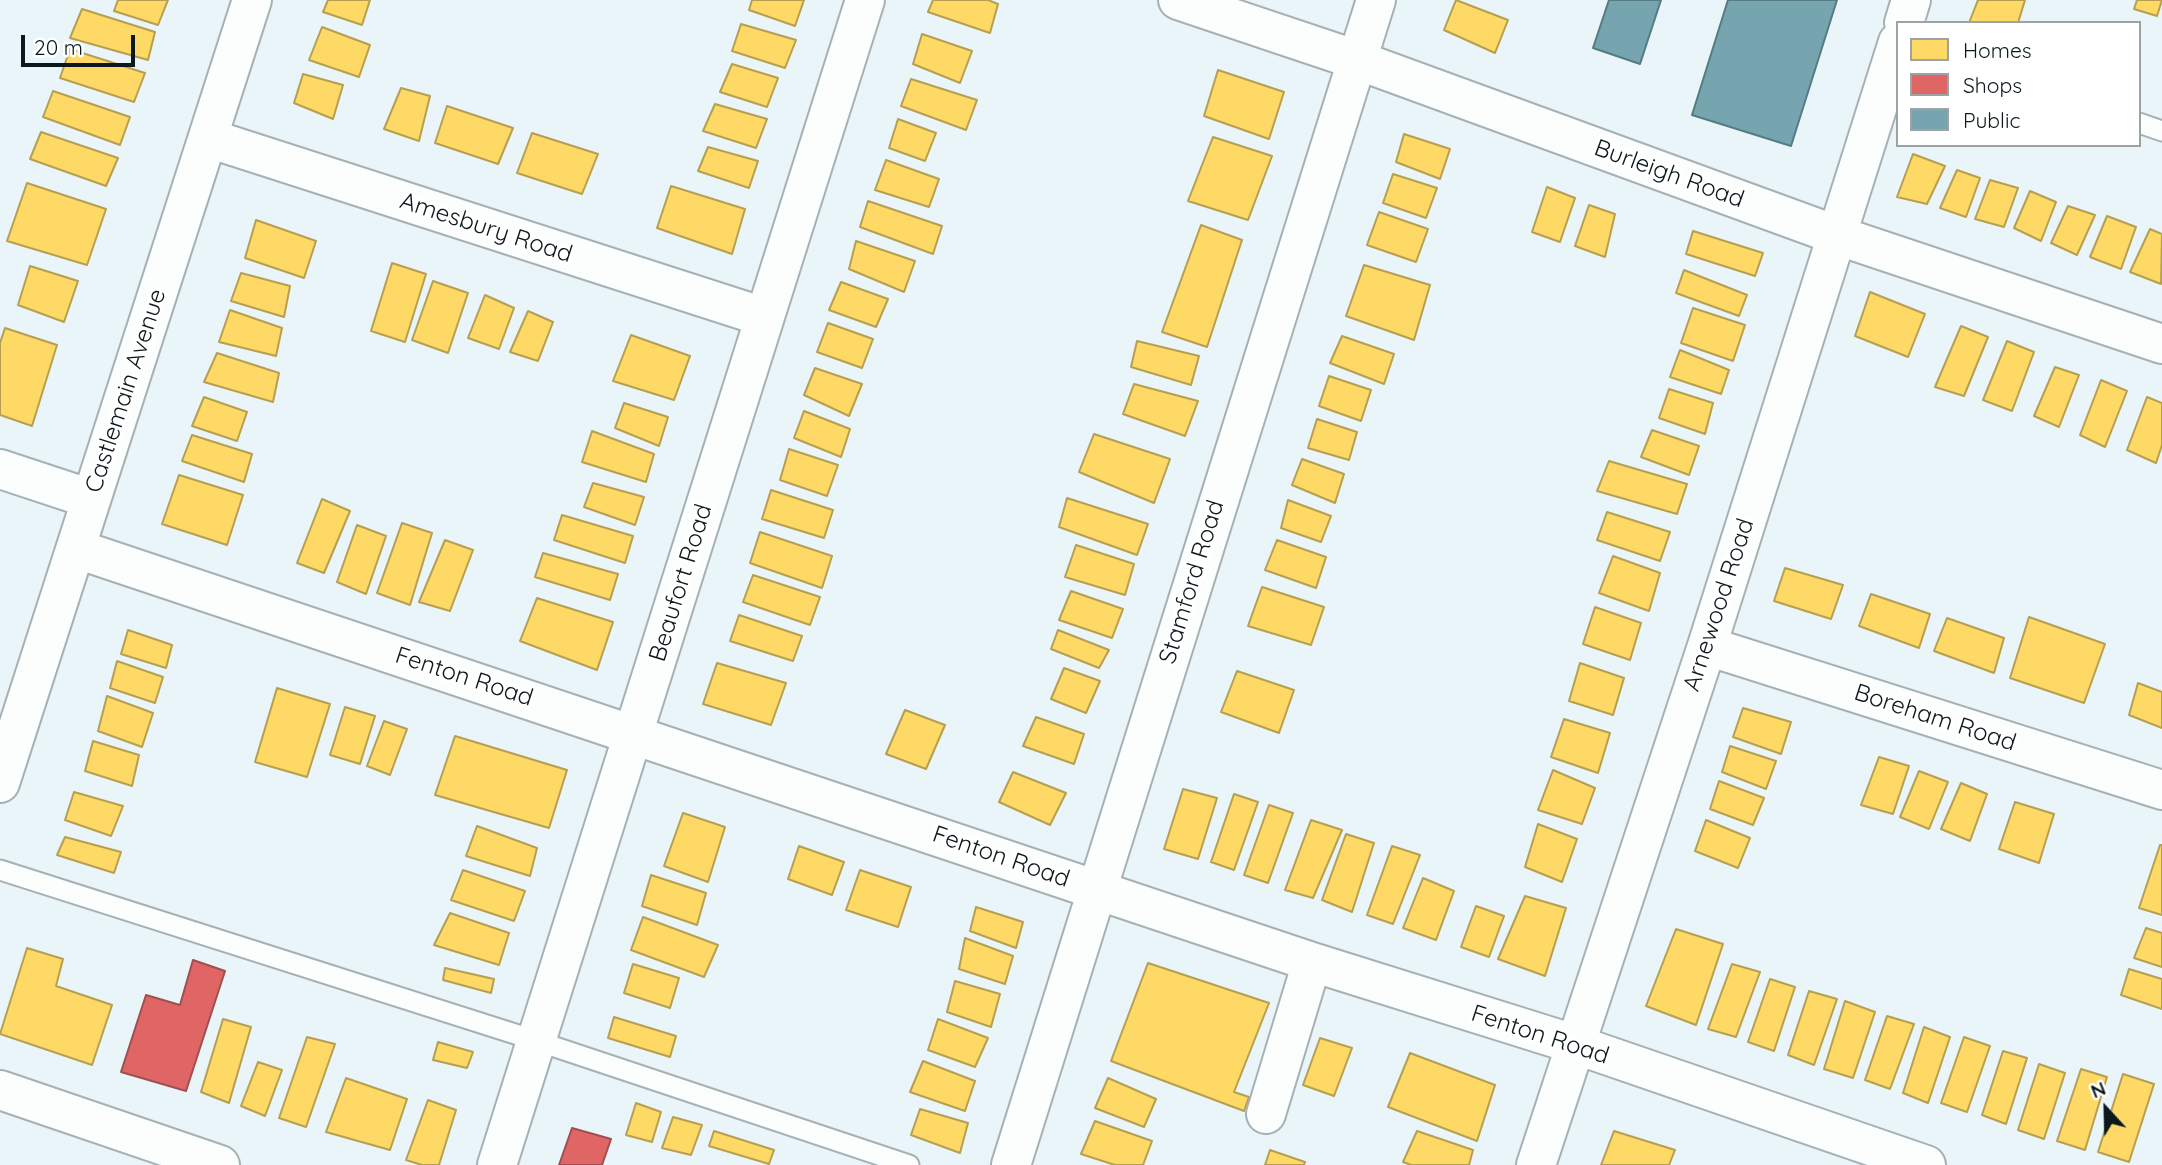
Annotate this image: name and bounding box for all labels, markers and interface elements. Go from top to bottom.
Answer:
scale bar [24,21,138,65]
legend [1896,21,2141,147]
text: 20 m [34,34,83,60]
text: Homes [1963,37,2032,63]
text: Shops [1963,72,2022,98]
text: Public [1963,107,2020,133]
street label: Burleigh Road [1590,134,1748,214]
street label: Amesbury Road [396,187,576,269]
street label: Castlemain Avenue [79,285,173,497]
street label: Stamford Road [1153,497,1231,667]
street label: Beaufort Road [643,501,719,665]
street label: Arnewood Road [1678,515,1760,695]
street label: Fenton Road [391,641,537,713]
street label: Boreham Road [1850,678,2020,758]
street label: Fenton Road [929,820,1073,894]
street label: Fenton Road [1467,999,1613,1071]
north arrow [2071,1074,2141,1144]
text: N [2087,1076,2109,1103]

